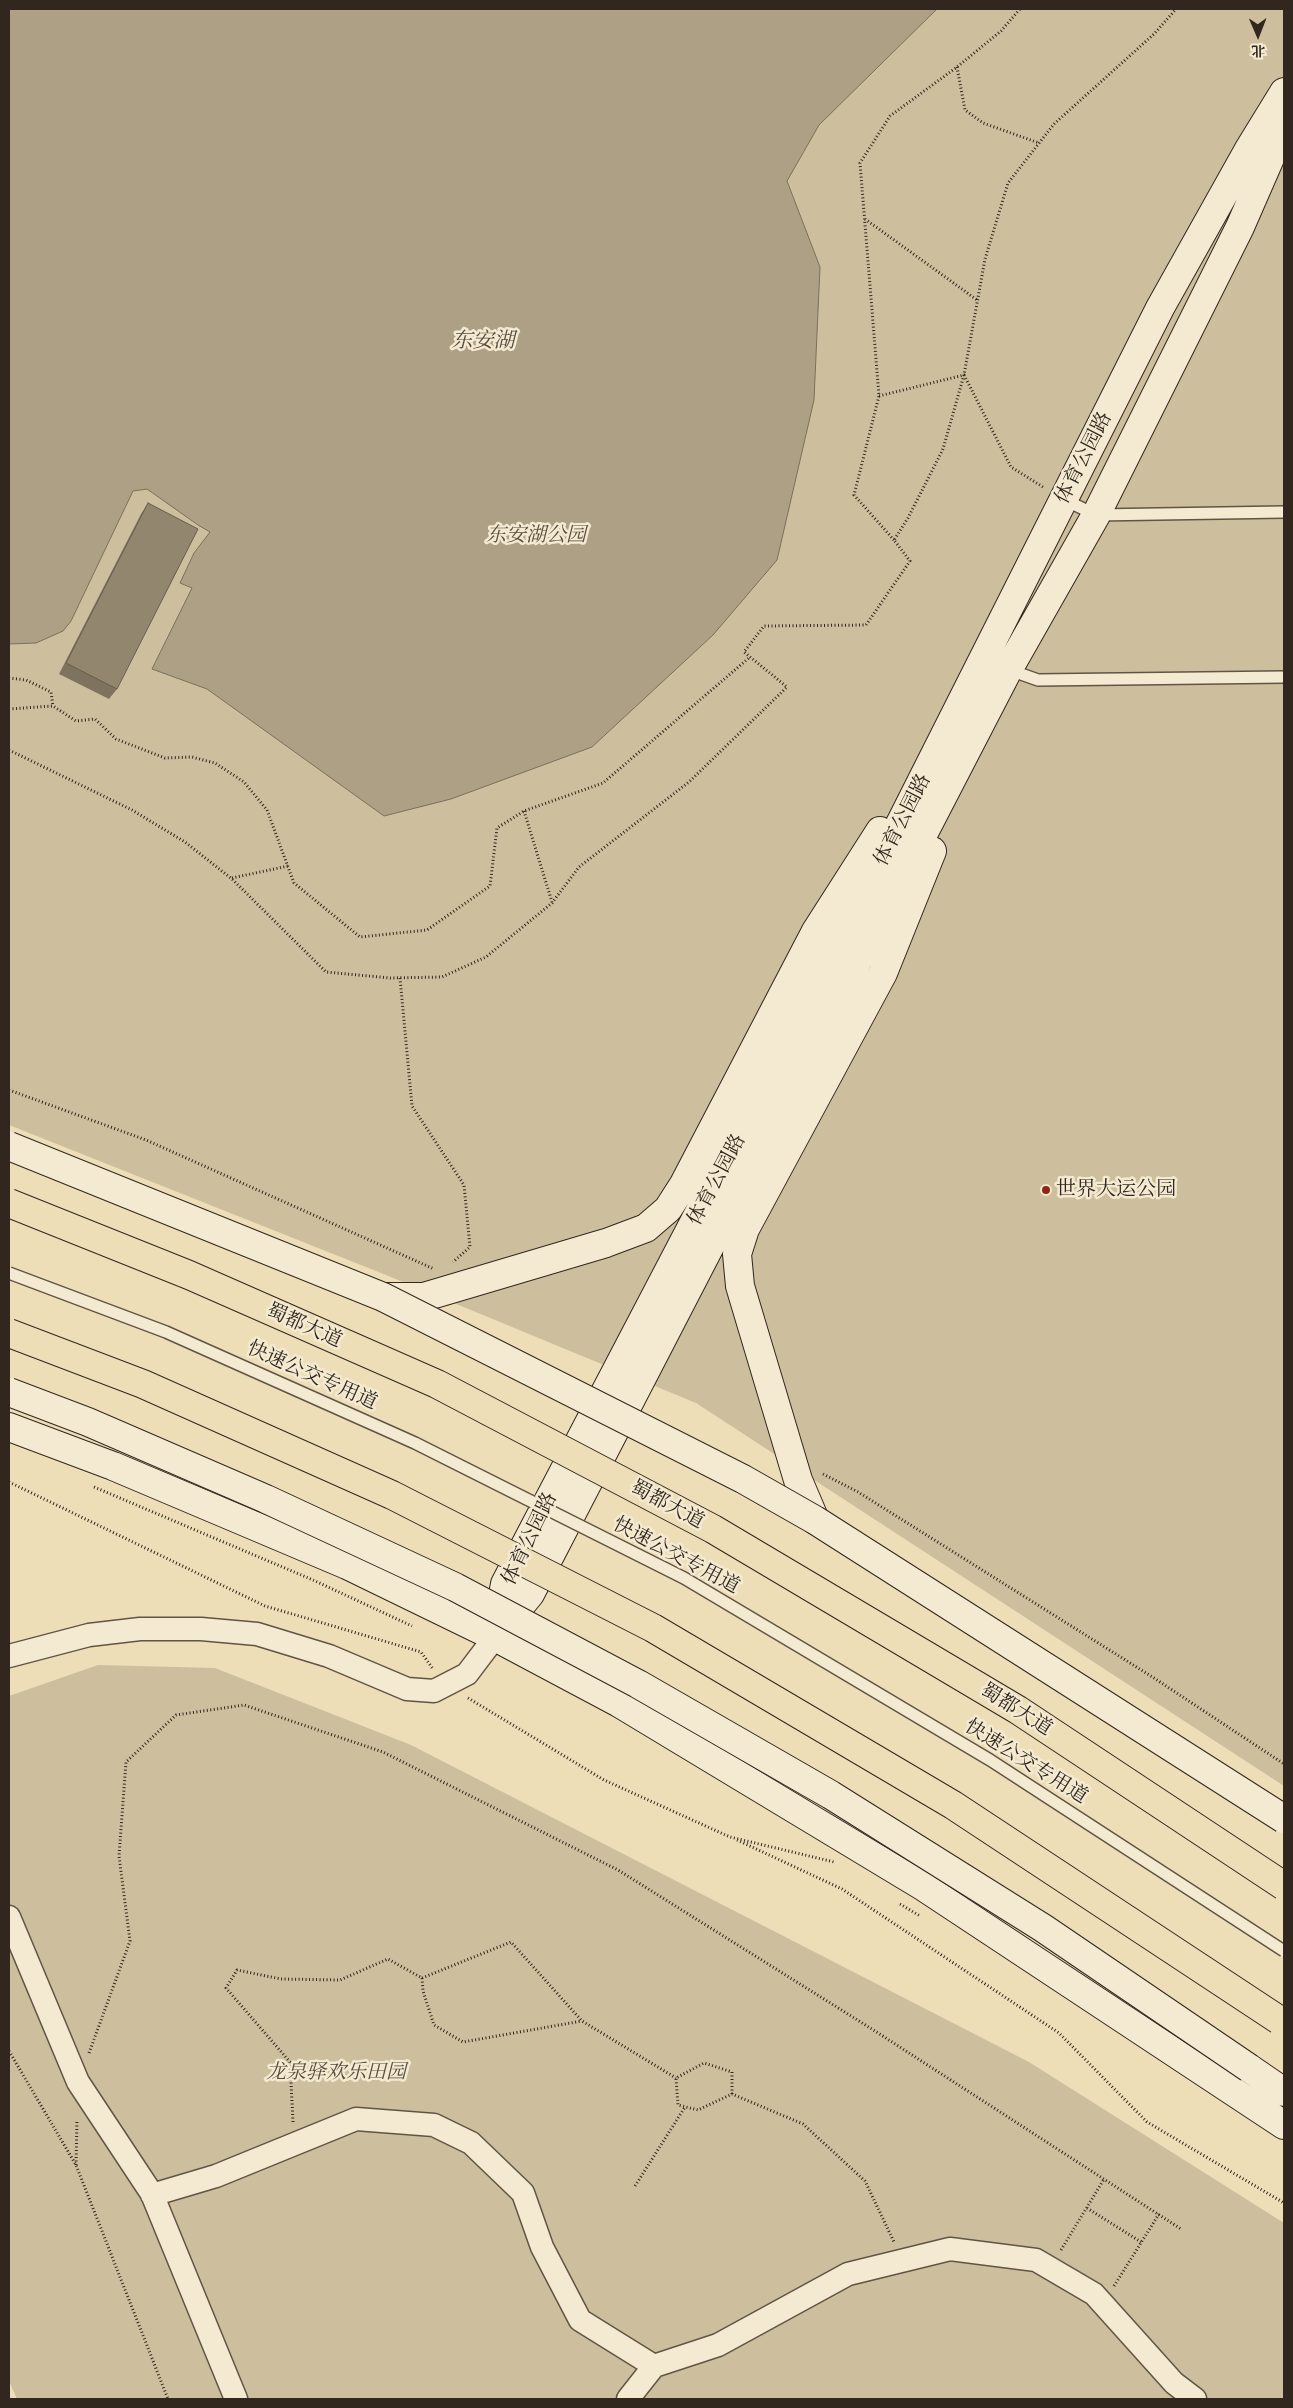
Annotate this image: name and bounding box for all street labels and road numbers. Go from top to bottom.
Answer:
street label: 体育公园路 [1051,408,1117,508]
street label: 体育公园路 [870,770,936,870]
street label: 体育公园路 [683,1130,751,1230]
street label: 蜀都大道 [263,1299,345,1353]
street label: 快速公交专用道 [243,1337,381,1415]
street label: 蜀都大道 [626,1476,708,1534]
street label: 体育公园路 [497,1489,563,1589]
street label: 快速公交专用道 [609,1513,743,1599]
street label: 蜀都大道 [976,1679,1056,1741]
street label: 快速公交专用道 [960,1715,1092,1809]

